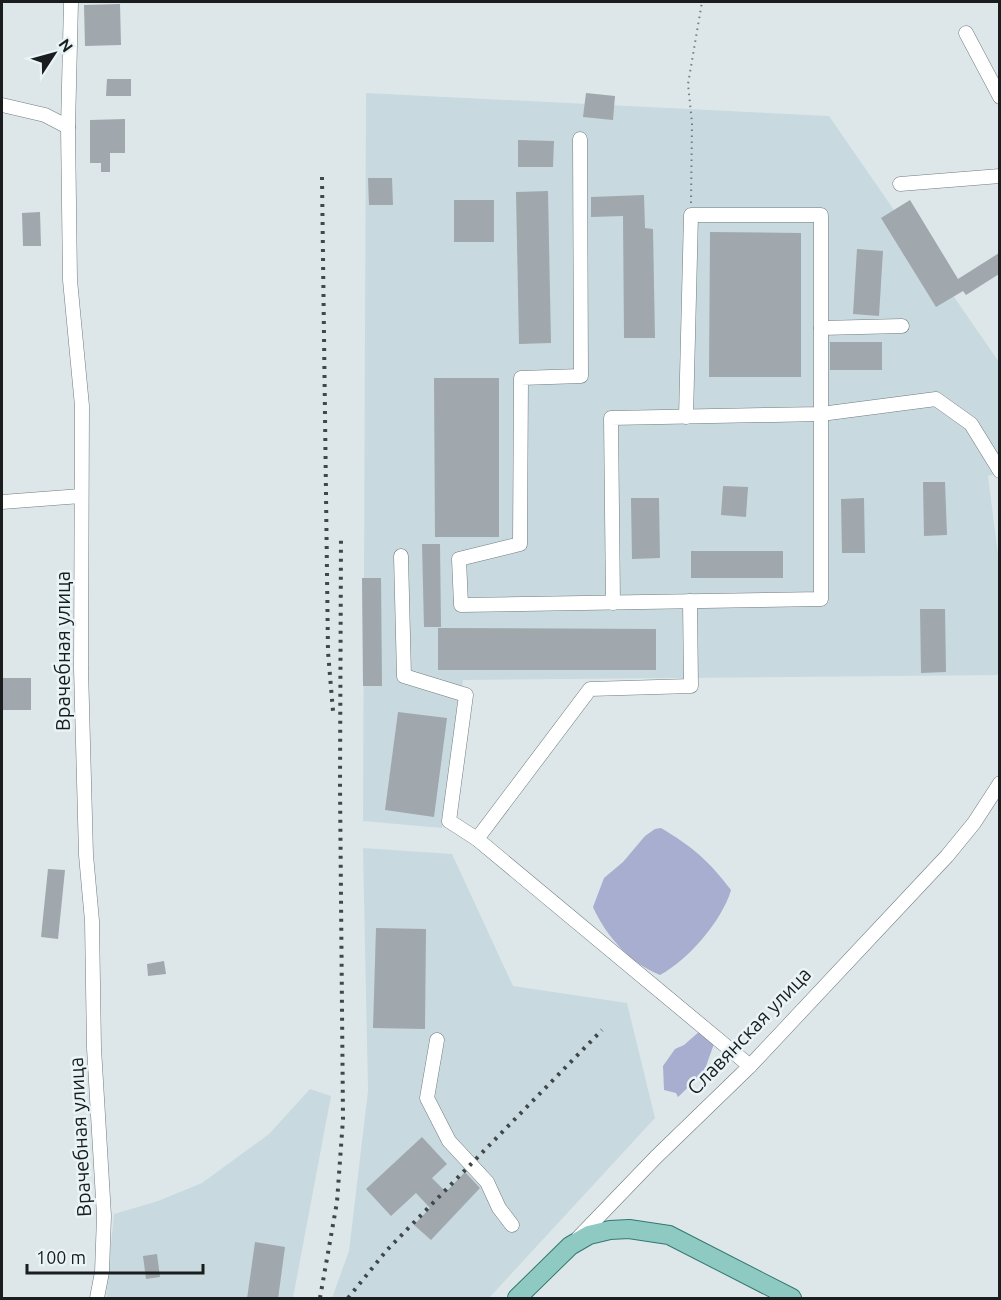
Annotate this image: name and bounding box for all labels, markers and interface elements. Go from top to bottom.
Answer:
north arrow [24,24,84,84]
text: N [55,35,77,55]
street label: Врачебная улица [51,571,74,731]
street label: Славянская улица [682,962,815,1099]
street label: Врачебная улица [64,1057,95,1217]
scale bar [27,1237,202,1275]
text: 100 m [36,1247,86,1267]

